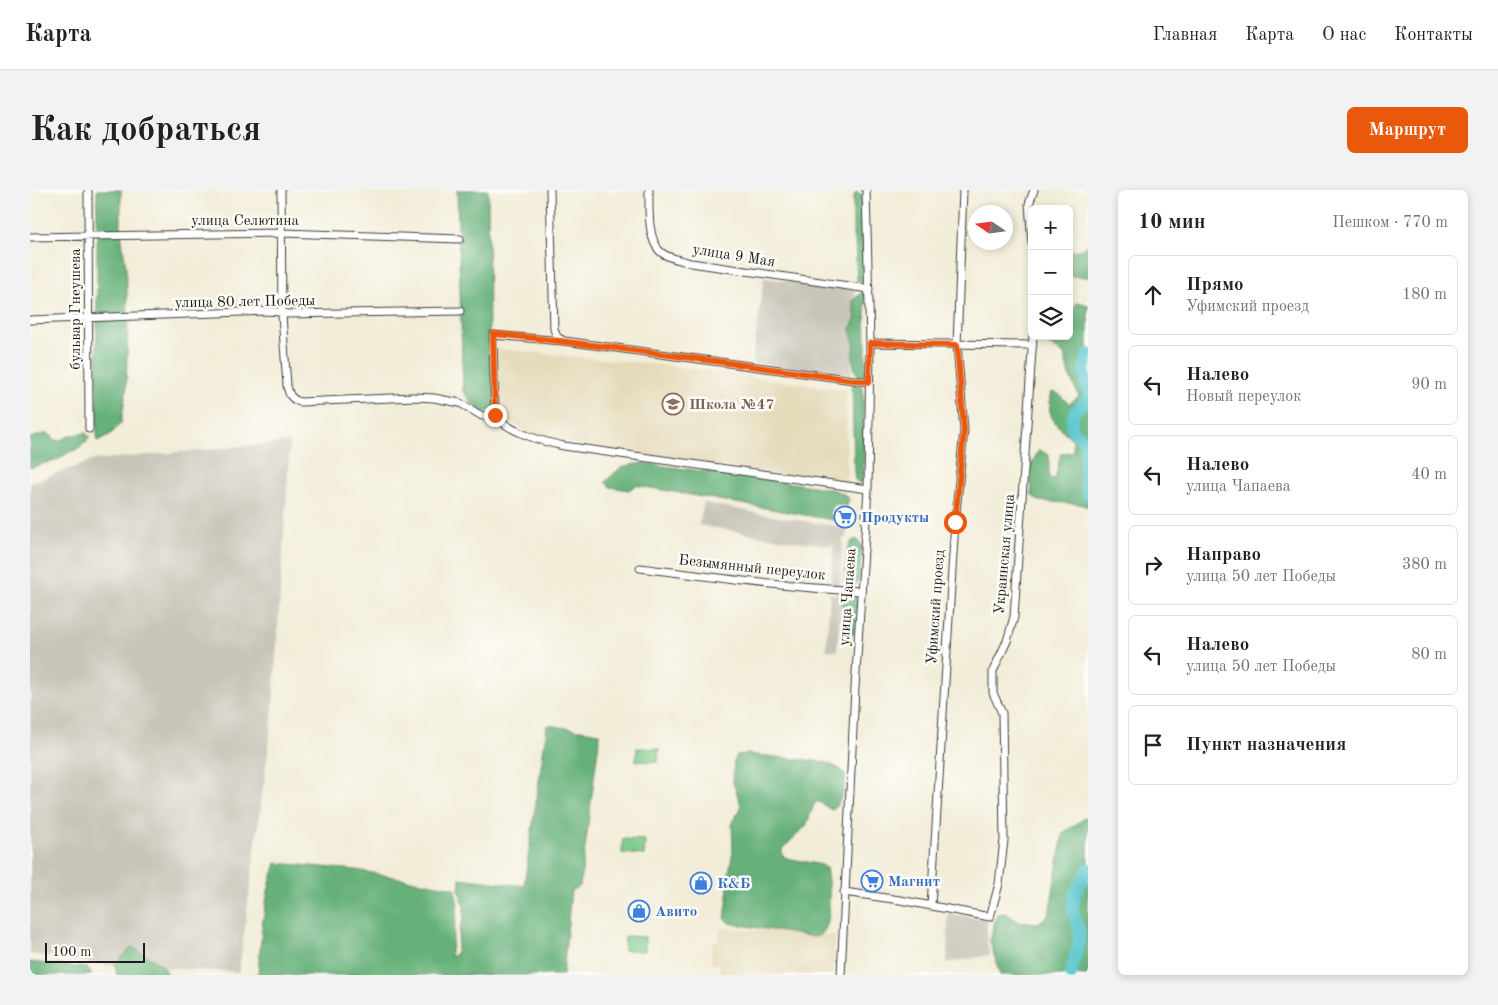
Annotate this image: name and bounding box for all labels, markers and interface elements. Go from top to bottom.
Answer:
text: Карта [25,23,92,47]
text: Главная [1153,26,1217,44]
text: Карта [1245,26,1294,44]
text: О нас [1322,26,1366,44]
text: Контакты [1394,26,1473,44]
button: Маршрут [1347,107,1468,153]
text: Как добраться [30,113,261,148]
north arrow [968,205,1013,250]
map controls [1028,205,1073,340]
button: + [1028,205,1073,250]
text: 10 мин [1138,212,1206,233]
street label: улица Селютина [191,214,299,229]
text: Пешком · 770 m [1332,215,1448,231]
street label: улица 9 Мая [691,243,776,270]
street label: бульвар Гнеушева [69,248,84,370]
button: − [1028,250,1073,295]
text: Прямо [1186,276,1244,295]
icon: ahead [1139,281,1167,309]
text: 180 m [1402,287,1447,303]
street label: улица 80 лет Победы [175,294,316,311]
button: layers [1028,295,1073,340]
text: Уфимский проезд [1186,299,1309,315]
text: Налево [1186,366,1249,385]
icon: left [1139,371,1167,399]
text: 90 m [1411,377,1447,393]
text: Новый переулок [1186,389,1301,405]
school or university icon: Школа №47 [661,392,685,416]
place label: Школа №47 [689,398,774,413]
route end [484,404,507,427]
text: Налево [1186,456,1249,475]
icon: left [1139,461,1167,489]
text: 40 m [1411,467,1447,483]
text: улица Чапаева [1186,479,1291,495]
street label: Украинская улица [993,493,1018,615]
supermarket icon: Продукты [833,505,857,529]
place label: Продукты [861,511,929,526]
route start [944,511,967,534]
text: Направо [1186,546,1261,565]
street label: улица Чапаева [838,547,859,647]
street label: Уфимский проезд [925,548,948,665]
icon: right [1139,551,1167,579]
street label: Безымянный переулок [678,553,827,584]
text: 380 m [1402,557,1447,573]
text: улица 50 лет Победы [1186,569,1336,585]
text: Налево [1186,636,1249,655]
icon: left [1139,641,1167,669]
text: 80 m [1411,647,1447,663]
text: улица 50 лет Победы [1186,659,1336,675]
icon: arrive [1139,731,1167,759]
text: Пункт назначения [1186,736,1346,755]
supermarket icon: Магнит [860,869,884,893]
shop icon: К&Б [689,871,713,895]
place label: Магнит [888,875,940,890]
place label: К&Б [717,877,750,892]
shop icon: Авито [627,899,651,923]
place label: Авито [655,905,697,920]
scale bar [45,940,145,963]
text: 100 m [52,945,91,959]

